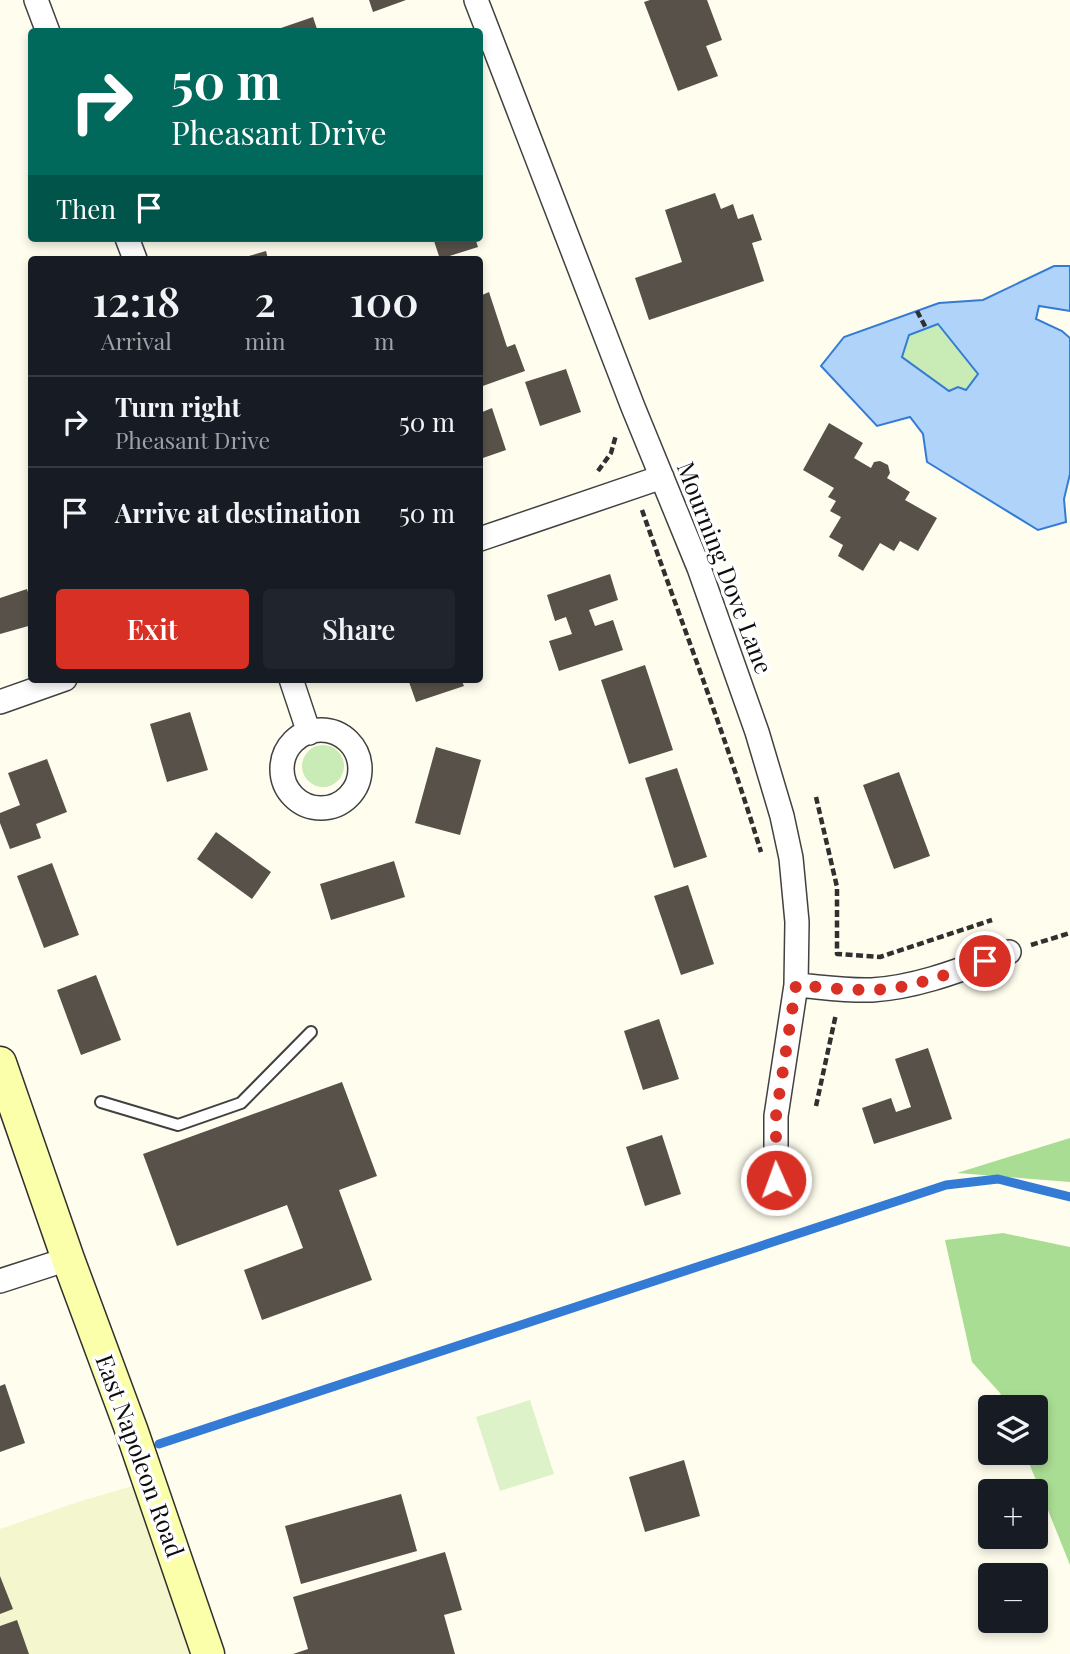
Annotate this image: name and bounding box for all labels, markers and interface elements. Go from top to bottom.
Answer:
text: 50 m [171,47,281,112]
icon: right [56,56,147,147]
text: Pheasant Drive [171,110,387,153]
icon: arrive [130,189,168,227]
text: Then [56,191,116,226]
text: 12:18 [92,272,180,328]
text: 2 [254,272,276,328]
text: 100 [350,272,419,328]
text: Arrival [101,325,172,356]
text: min [245,325,286,356]
text: m [374,325,394,356]
text: Turn right [115,389,241,424]
icon: right [56,403,94,441]
text: 50 m [399,404,455,439]
text: Pheasant Drive [115,424,270,455]
street label: Mourning Dove Lane [671,457,781,678]
icon: arrive [56,494,94,532]
text: Arrive at destination [115,495,361,530]
text: 50 m [399,495,455,530]
button: Exit [56,589,249,669]
button: Share [263,589,455,669]
pin [955,931,1015,991]
icon: arrive [966,942,1004,980]
position arrow [739,1143,813,1217]
street label: East Napoleon Road [89,1350,192,1561]
map controls [978,1395,1048,1633]
button: layers [978,1395,1048,1465]
button: + [978,1479,1048,1549]
button: − [978,1563,1048,1633]

